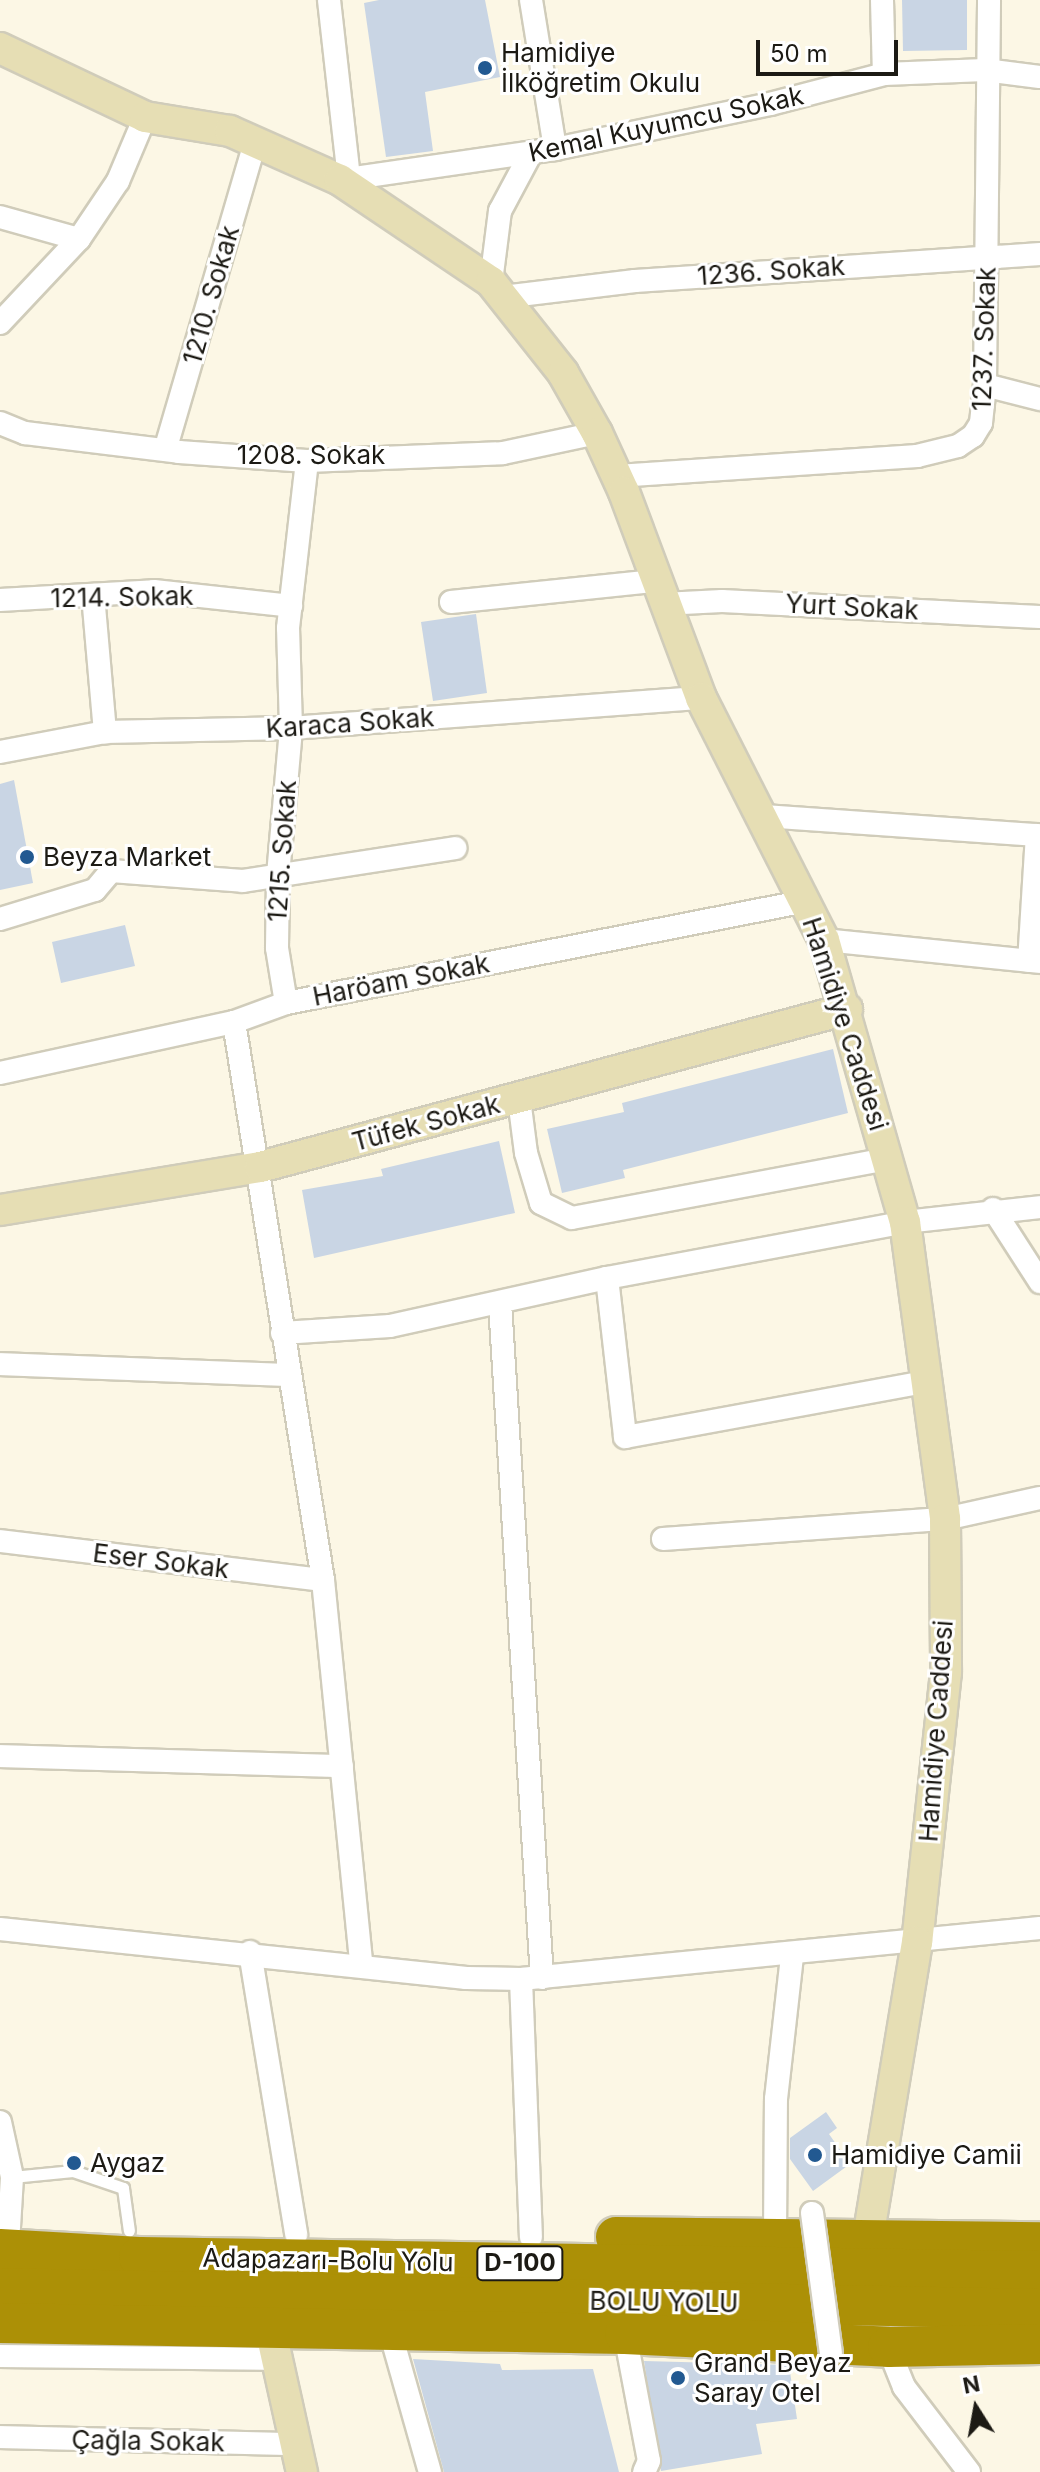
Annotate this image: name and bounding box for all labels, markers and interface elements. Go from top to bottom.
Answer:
scale bar [760,24,902,74]
place label: Hamidiye İlköğretim Okulu [501,37,700,98]
text: 50 m [770,39,828,68]
marker: Hamidiye İlköğretim Okulu [476,59,494,77]
street label: Kemal Kuyumcu Sokak [526,80,806,168]
street label: 1210. Sokak [176,222,246,368]
street label: 1236. Sokak [696,250,846,292]
street label: 1237. Sokak [966,266,1002,412]
street label: 1208. Sokak [237,439,385,471]
street label: 1214. Sokak [50,580,194,614]
street label: Yurt Sokak [785,588,919,626]
street label: Karaca Sokak [265,702,435,744]
street label: 1215. Sokak [261,779,303,923]
place label: Beyza Market [43,841,211,873]
marker: Beyza Market [18,848,36,866]
street label: Hamidiye Caddesi [796,913,894,1135]
street label: Haröam Sokak [310,948,492,1012]
street label: Tüfek Sokak [349,1088,503,1158]
street label: Eser Sokak [91,1537,231,1585]
street label: Hamidiye Caddesi [913,1619,959,1843]
place label: Hamidiye Camii [831,2139,1022,2171]
marker: Hamidiye Camii [806,2146,824,2164]
place label: Aygaz [90,2147,165,2179]
marker: Aygaz [65,2154,83,2172]
street label: Adapazarı-Bolu Yolu [202,2242,454,2278]
road number: D-100 [476,2243,564,2283]
street label: BOLU YOLU [589,2285,739,2319]
place label: Grand Beyaz Saray Otel [694,2347,851,2408]
north arrow [936,2368,1016,2448]
marker: Grand Beyaz Saray Otel [669,2369,687,2387]
text: N [961,2370,982,2399]
street label: Çağla Sokak [71,2424,225,2458]

